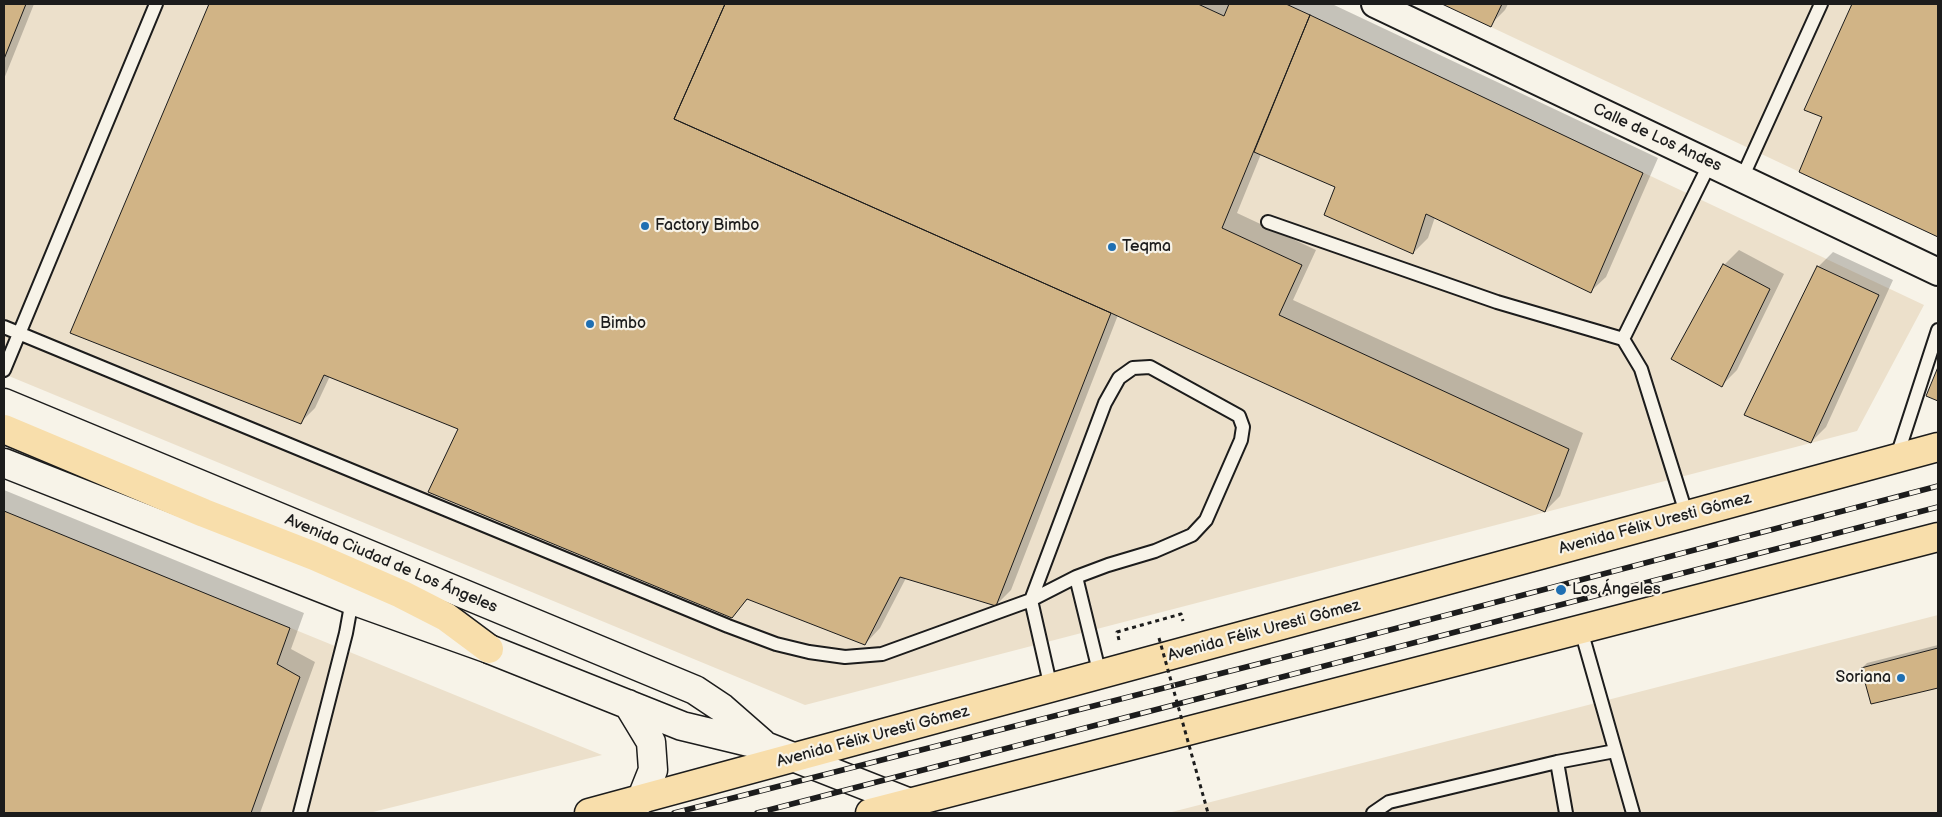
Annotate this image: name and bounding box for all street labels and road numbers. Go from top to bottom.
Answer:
street label: Calle de Los Andes [1590,100,1724,176]
street label: Avenida Félix Uresti Gómez [1557,489,1753,559]
street label: Avenida Ciudad de Los Ángeles [282,510,500,618]
street label: Avenida Félix Uresti Gómez [1166,596,1362,666]
street label: Avenida Félix Uresti Gómez [775,702,971,772]

